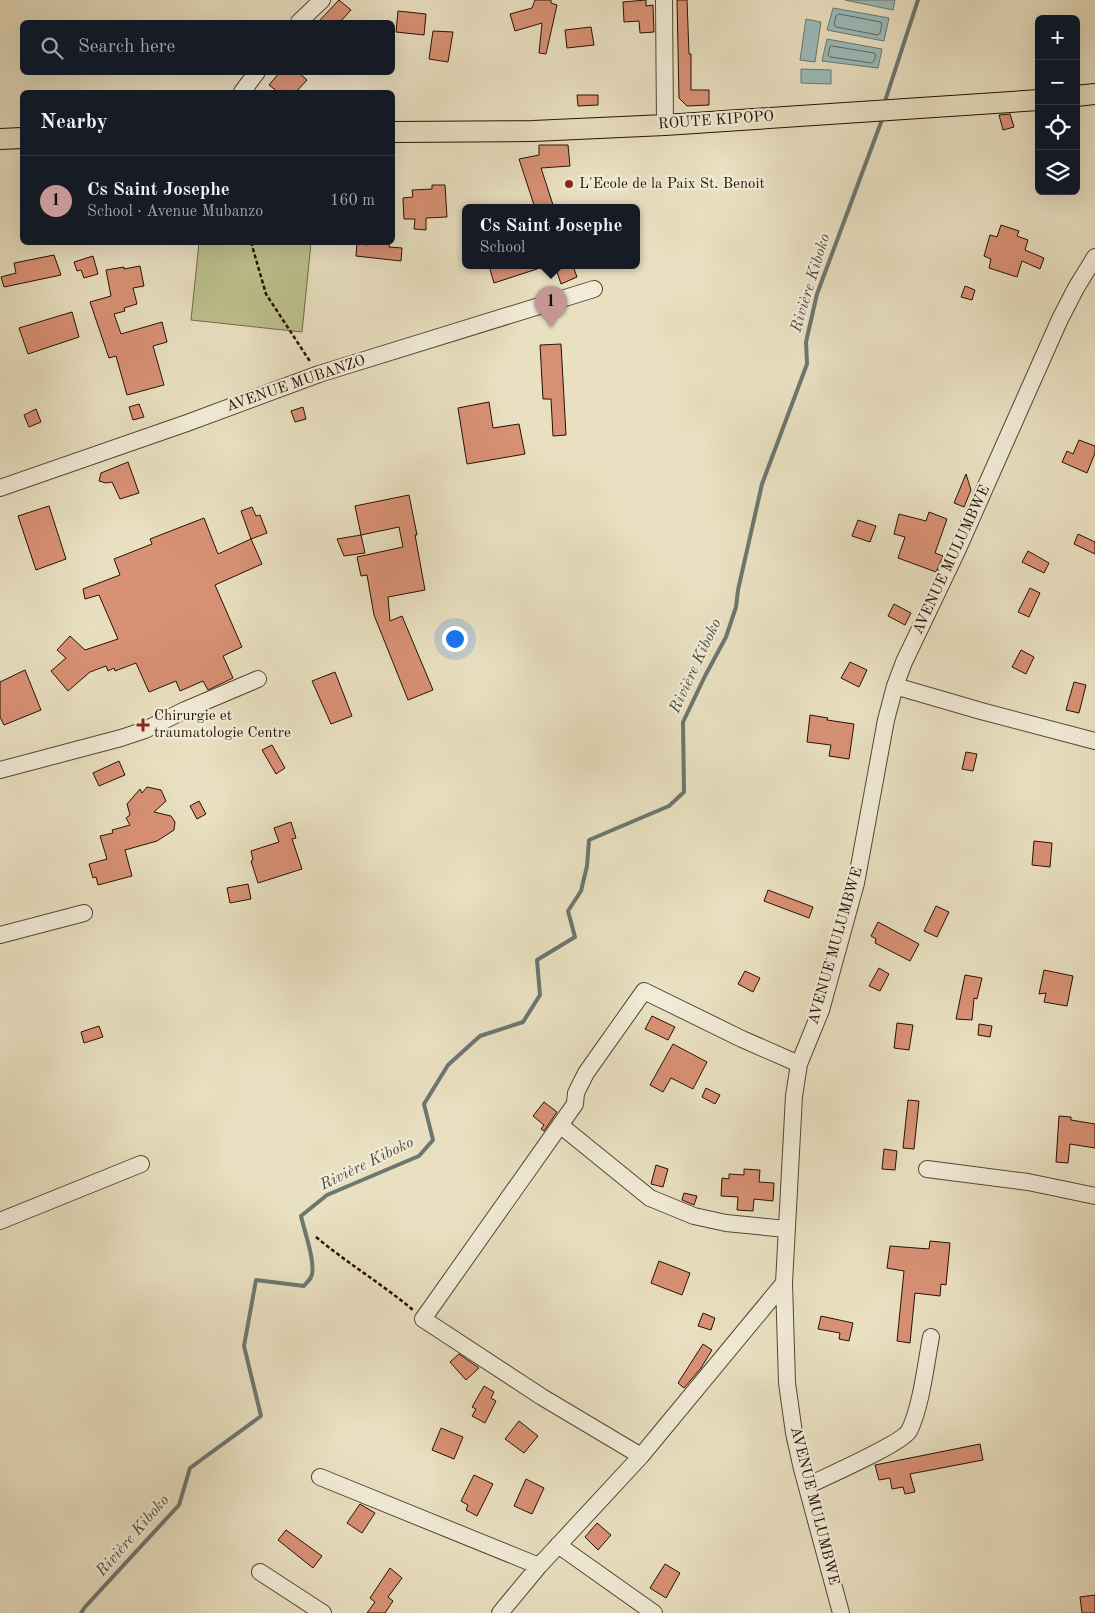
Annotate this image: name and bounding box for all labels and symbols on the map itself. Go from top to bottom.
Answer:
street label: ROUTE KIPOPO [657,109,775,133]
place label: L'Ecole de la Paix St. Benoit [579,177,765,192]
marker: L'Ecole de la Paix St. Benoit [563,178,575,190]
water label: Rivière Kiboko [788,232,834,335]
pin: 1 [535,286,567,327]
street label: AVENUE MUBANZO [225,353,367,415]
street label: AVENUE MULUMBWE [911,483,993,637]
water label: Rivière Kiboko [667,616,725,717]
your location [442,626,468,652]
place label: Chirurgie et traumatologie Centre [154,709,291,741]
marker: Chirurgie et traumatologie Centre [136,718,150,732]
street label: AVENUE MULUMBWE [806,866,866,1026]
water label: Rivière Kiboko [317,1134,416,1194]
street label: AVENUE MULUMBWE [787,1425,841,1587]
water label: Rivière Kiboko [93,1492,172,1580]

